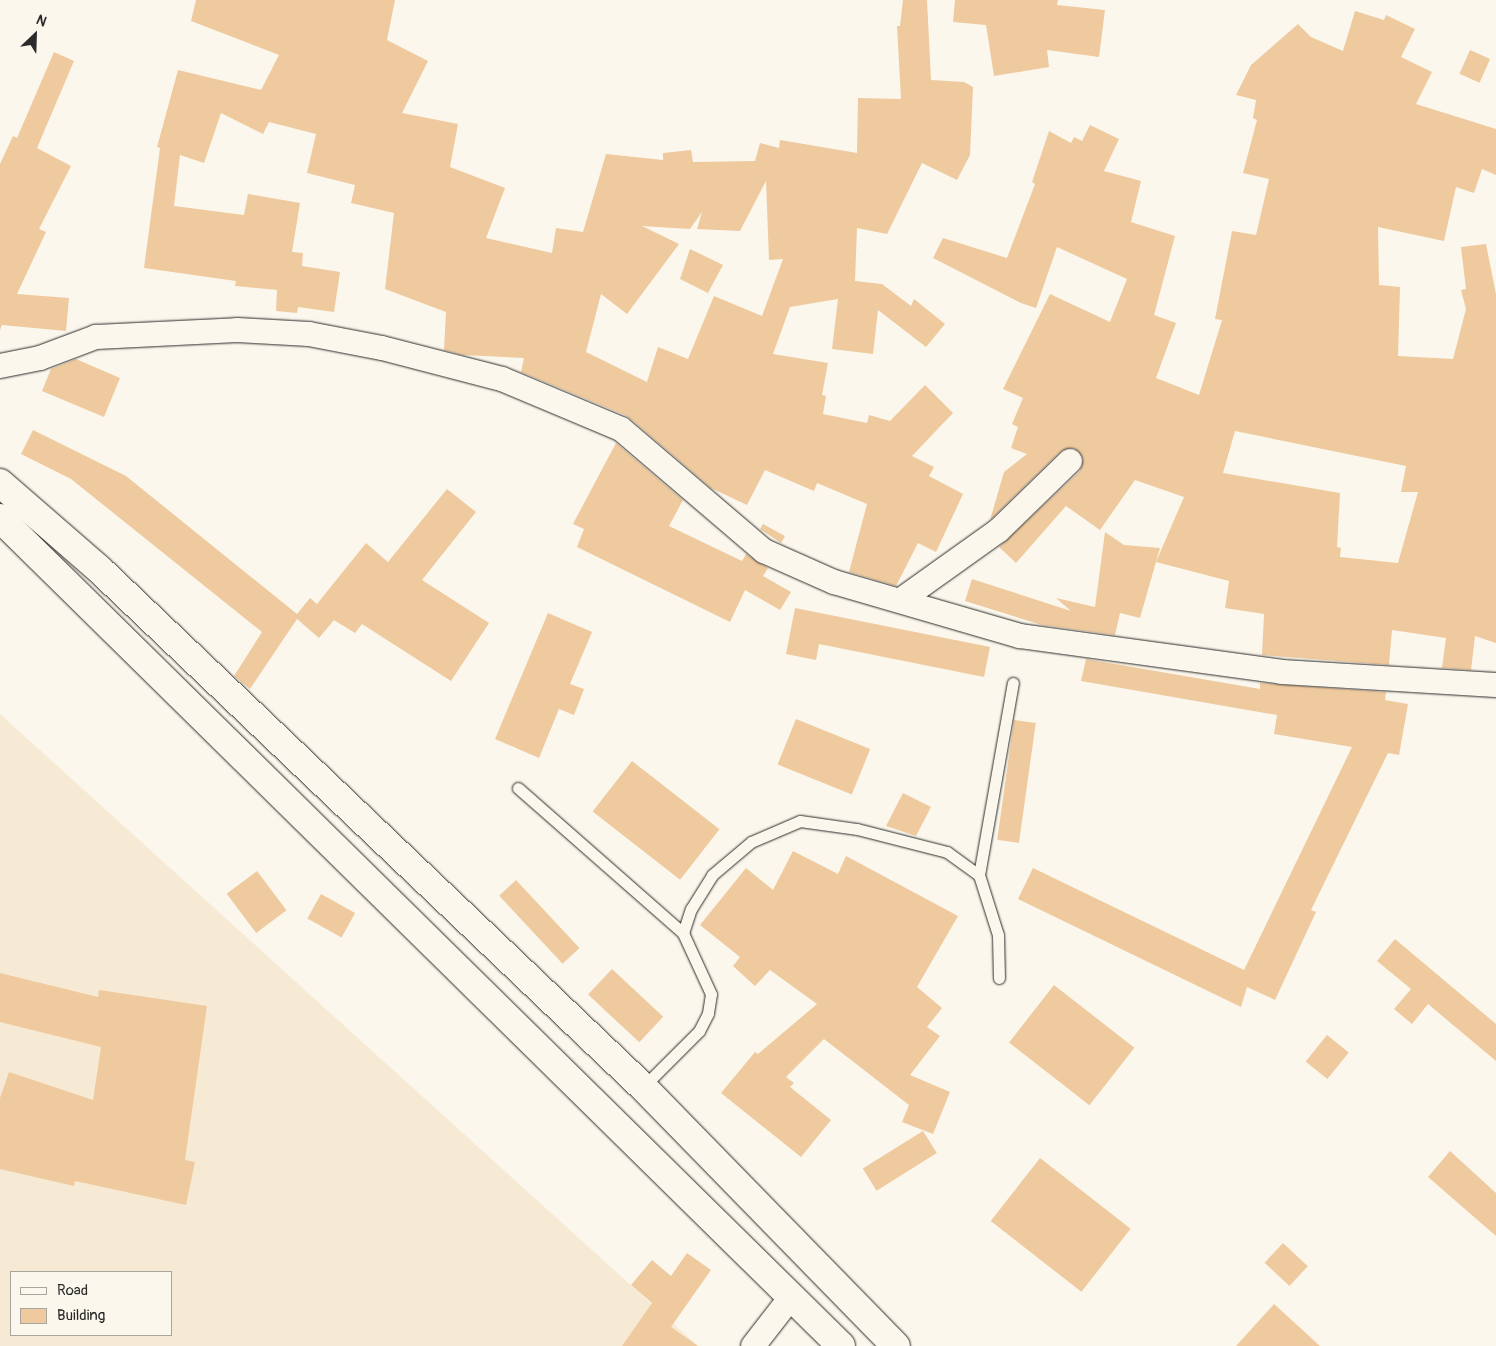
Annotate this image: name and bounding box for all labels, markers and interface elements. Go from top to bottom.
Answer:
north arrow [10,10,60,60]
text: N [34,11,49,31]
legend [10,1271,172,1336]
text: Road [57,1281,88,1300]
text: Building [57,1306,105,1325]

